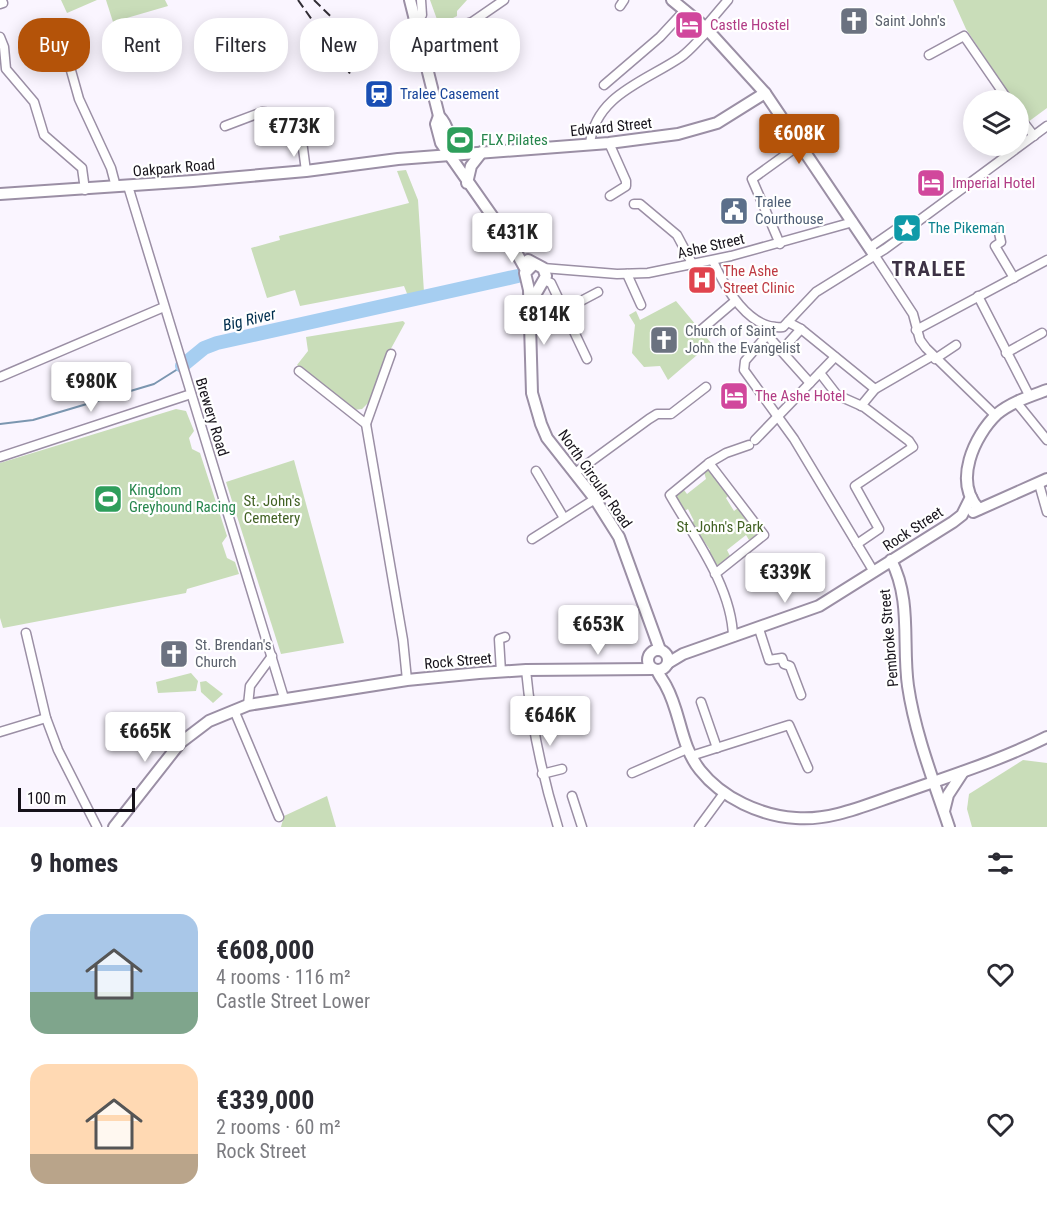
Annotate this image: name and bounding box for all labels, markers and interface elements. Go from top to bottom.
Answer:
church icon: Saint John's [838,5,870,37]
hotel icon: Castle Hostel [673,9,705,41]
place label: Saint John's [875,12,946,30]
place label: Castle Hostel [710,16,789,34]
chip: Buy [18,18,90,72]
chip: Rent [102,18,182,72]
chip: Filters [194,18,288,72]
chip: New [300,18,378,72]
chip: Apartment [390,18,520,72]
station icon: Tralee Casement [363,78,395,110]
place label: Tralee Casement [400,85,499,103]
map controls [963,90,1029,156]
button: layers [963,90,1029,156]
pin: €773K [252,107,336,158]
text: €773K [268,114,320,138]
street label: Edward Street [569,114,653,140]
pin: €608K [757,114,841,165]
text: €608K [773,121,825,145]
sports icon: FLX Pilates [444,124,476,156]
place label: FLX Pilates [481,131,548,149]
street label: Oakpark Road [132,155,216,181]
hotel icon: Imperial Hotel [915,167,947,199]
place label: Imperial Hotel [952,174,1035,192]
place label: Tralee Courthouse [755,193,824,228]
public building icon: Tralee Courthouse [718,195,750,227]
place icon: The Pikeman [891,212,923,244]
pin: €431K [470,213,554,264]
place label: The Pikeman [928,219,1005,237]
text: €431K [486,220,538,244]
street label: Ashe Street [676,230,746,262]
district label: TRALEE [891,257,967,281]
place label: The Ashe Street Clinic [723,262,795,297]
hospital icon: The Ashe Street Clinic [686,264,718,296]
pin: €814K [502,295,586,346]
text: €814K [518,302,570,326]
water label: Big River [221,304,279,335]
place label: Church of Saint John the Evangelist [685,322,801,357]
church icon: Church of Saint John the Evangelist [648,324,680,356]
pin: €980K [49,362,133,413]
text: €980K [65,369,117,393]
street label: Brewery Road [192,376,232,458]
hotel icon: The Ashe Hotel [718,380,750,412]
place label: The Ashe Hotel [755,387,845,405]
street label: North Circular Road [554,426,636,532]
place label: Kingdom Greyhound Racing [129,481,236,516]
sports icon: Kingdom Greyhound Racing [92,483,124,515]
park label: St. John's Cemetery [243,492,301,527]
street label: Rock Street [880,503,946,555]
park label: St. John's Park [676,518,764,536]
pin: €339K [743,553,827,604]
text: €339K [759,560,811,584]
street label: Pembroke Street [876,588,902,688]
pin: €653K [556,605,640,656]
text: €653K [572,612,624,636]
place label: St. Brendan's Church [195,636,272,671]
church icon: St. Brendan's Church [158,638,190,670]
street label: Rock Street [423,649,493,673]
pin: €646K [508,696,592,747]
text: €646K [524,703,576,727]
pin: €665K [103,712,187,763]
text: €665K [119,719,171,743]
scale bar [18,785,135,812]
text: 100 m [27,789,66,808]
icon: filters [984,847,1017,880]
text: 9 homes [30,848,118,878]
text: €608,000 [216,935,314,965]
icon: home [78,938,150,1010]
icon: heart [984,958,1017,991]
text: 4 rooms · 116 m² [216,965,351,989]
text: Castle Street Lower [216,989,370,1013]
text: €339,000 [216,1085,314,1115]
icon: home [78,1088,150,1160]
icon: heart [984,1108,1017,1141]
text: 2 rooms · 60 m² [216,1115,341,1139]
text: Rock Street [216,1139,306,1163]

